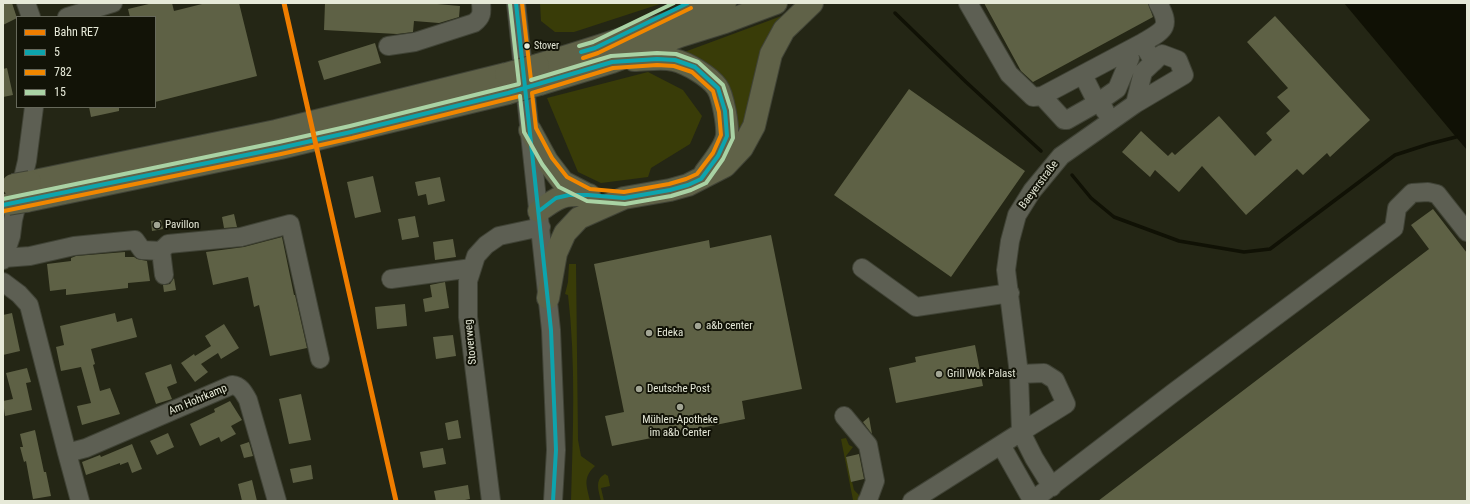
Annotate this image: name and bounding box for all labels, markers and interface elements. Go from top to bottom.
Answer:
legend [16,16,156,108]
text: Bahn RE7 [54,25,99,39]
place label: Stover [534,40,559,52]
marker: Stover [522,41,532,51]
text: 5 [54,45,60,59]
text: 782 [54,65,72,79]
text: 15 [54,85,66,99]
street label: Baeyerstraße [1017,158,1061,212]
place label: Pavillon [165,218,199,232]
marker: Pavillon [152,220,162,230]
street label: Stoverweg [462,319,480,365]
place label: a&b center [706,319,753,333]
marker: a&b center [693,321,703,331]
place label: Edeka [657,326,683,340]
marker: Edeka [644,328,654,338]
place label: Grill Wok Palast [947,367,1016,381]
marker: Grill Wok Palast [934,369,944,379]
street label: Am Hohrkamp [167,382,229,418]
place label: Deutsche Post [647,382,710,396]
marker: Deutsche Post [634,384,644,394]
marker: Mühlen-Apotheke im a&b Center [675,402,685,412]
place label: Mühlen-Apotheke im a&b Center [642,413,718,439]

